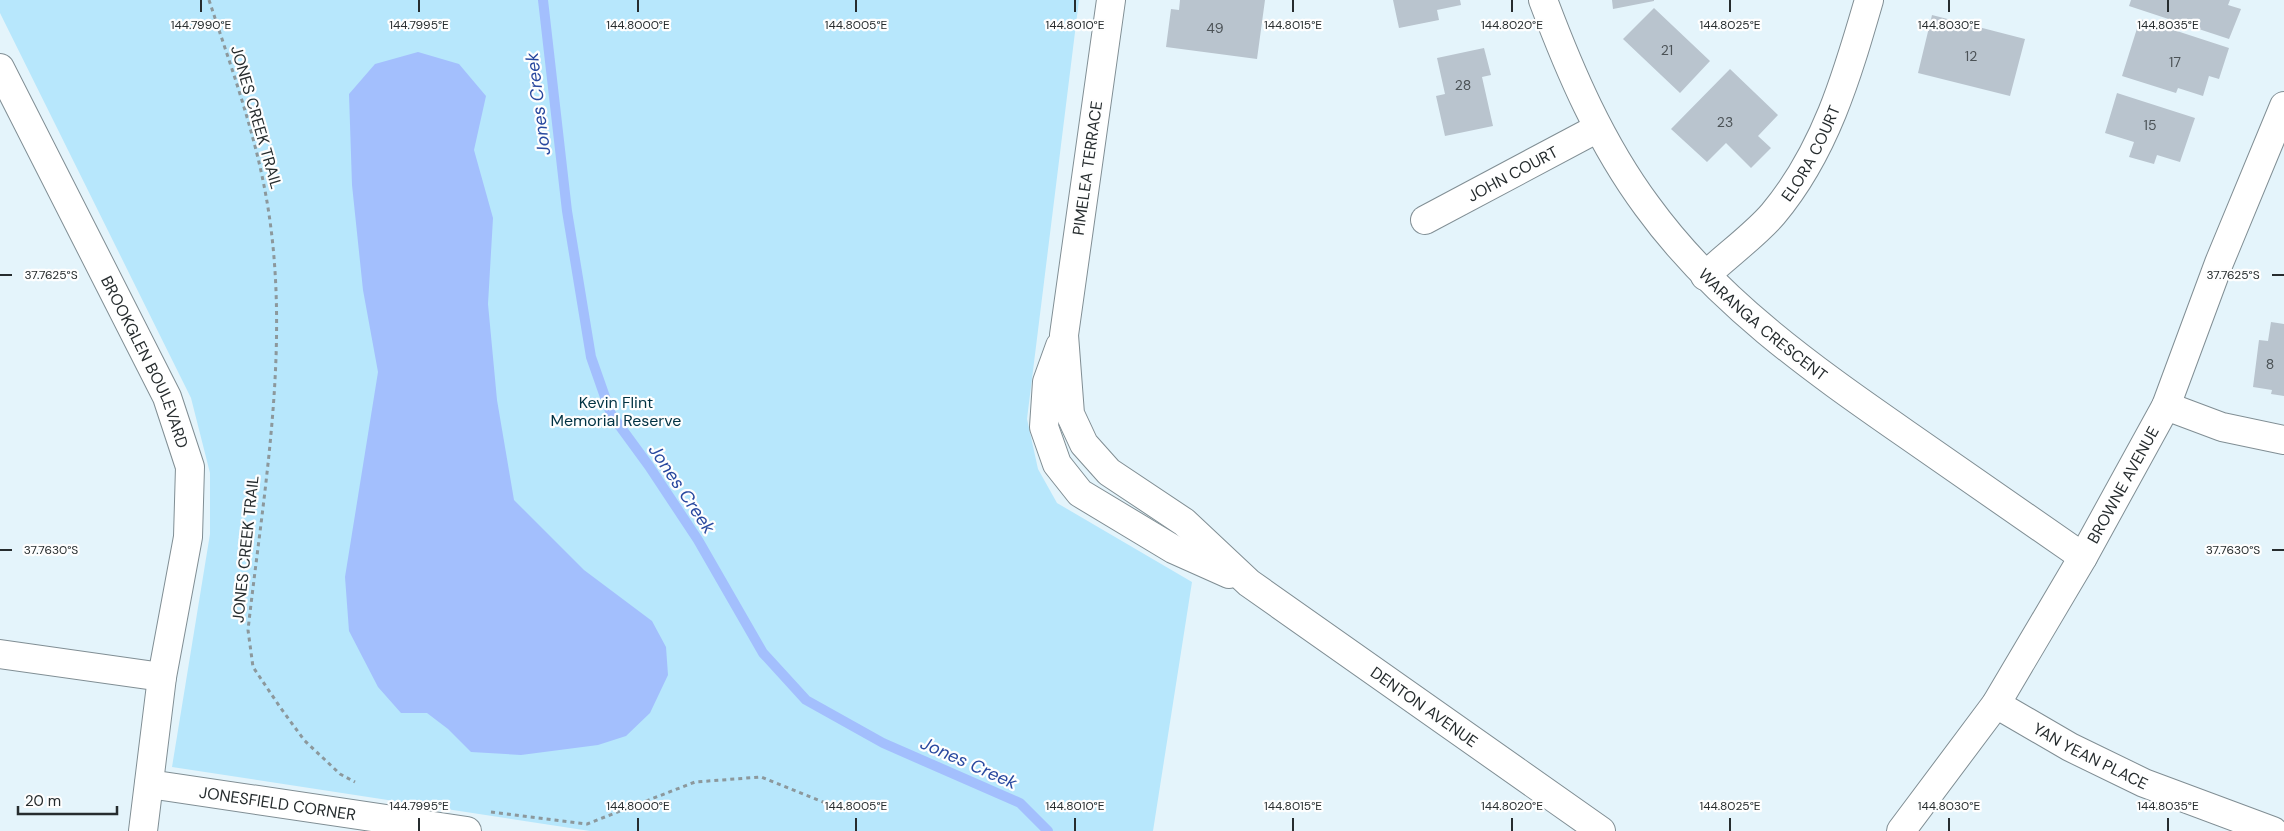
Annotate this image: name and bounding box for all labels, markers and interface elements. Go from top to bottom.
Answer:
text: 144.7990°E [171,17,232,33]
text: 144.7995°E [389,17,449,33]
text: 144.8000°E [606,17,670,33]
text: 144.8005°E [825,17,888,33]
text: 144.8010°E [1045,17,1105,33]
text: 144.8015°E [1264,17,1322,33]
text: 144.8020°E [1481,17,1543,33]
text: 144.8025°E [1699,17,1761,33]
text: 144.8030°E [1918,17,1980,33]
text: 144.8035°E [2137,17,2199,33]
house number: 49 [1206,19,1224,37]
house number: 21 [1661,41,1673,59]
street label: JONES CREEK TRAIL [226,43,287,191]
house number: 12 [1965,47,1977,65]
water label: Jones Creek [520,50,556,157]
house number: 17 [2169,53,2181,71]
house number: 28 [1455,76,1471,94]
street label: PIMELEA TERRACE [1068,100,1107,237]
street label: ELORA COURT [1777,102,1845,206]
house number: 23 [1717,113,1733,131]
house number: 15 [2144,116,2156,134]
street label: JOHN COURT [1464,141,1562,207]
street label: WARANGA CRESCENT [1694,264,1832,386]
text: 37.7625°S [24,267,78,283]
text: 37.7625°S [2206,267,2260,283]
street label: BROOKGLEN BOULEVARD [96,272,193,451]
house number: 8 [2266,355,2274,373]
park label: Kevin Flint Memorial Reserve [551,392,681,431]
street label: BROWNE AVENUE [2083,423,2164,547]
water label: Jones Creek [643,439,721,539]
street label: JONES CREEK TRAIL [227,474,264,624]
text: 37.7630°S [24,542,78,558]
text: 37.7630°S [2206,542,2260,558]
street label: DENTON AVENUE [1366,662,1482,752]
street label: YAN YEAN PLACE [2029,718,2151,794]
water label: Jones Creek [917,731,1022,795]
street label: JONESFIELD CORNER [198,782,357,825]
scale bar [18,784,116,816]
text: 20 m [25,791,61,811]
text: 144.7995°E [389,798,449,814]
text: 144.8000°E [606,798,670,814]
text: 144.8005°E [825,798,888,814]
text: 144.8010°E [1045,798,1105,814]
text: 144.8015°E [1264,798,1322,814]
text: 144.8020°E [1481,798,1543,814]
text: 144.8025°E [1699,798,1761,814]
text: 144.8030°E [1918,798,1980,814]
text: 144.8035°E [2137,798,2199,814]

